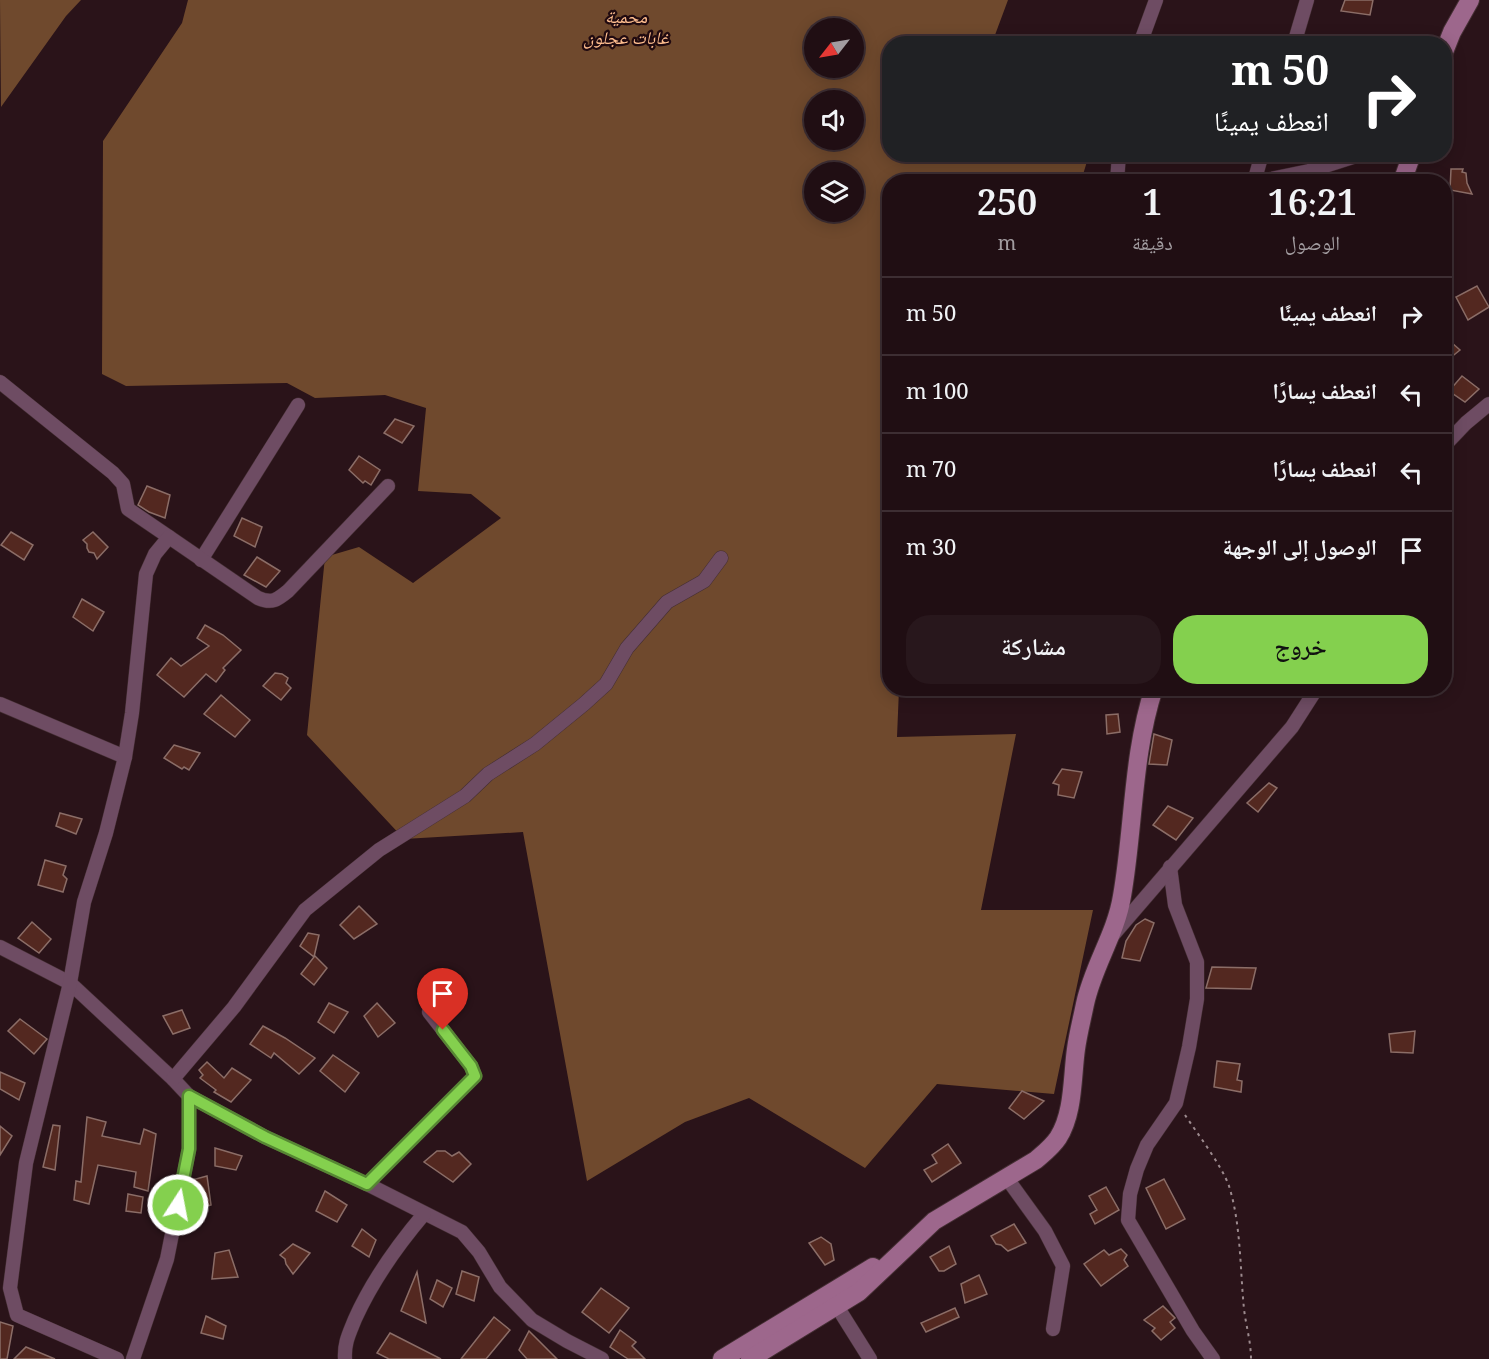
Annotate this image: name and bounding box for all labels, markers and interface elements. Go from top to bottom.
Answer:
park label: محمية غابات عجلون [583,4,670,55]
north arrow [804,18,864,78]
map controls [804,18,864,222]
text: 50 m [1231,40,1329,112]
icon: right [1350,60,1428,138]
button: sound [804,90,864,150]
text: انعطف يمينًا [1214,102,1329,148]
button: layers [804,162,864,222]
text: 250 [977,177,1037,238]
text: 1 [1142,177,1162,238]
text: 16:21 [1268,177,1357,238]
text: m [998,229,1017,263]
text: دقيقة [1132,229,1173,263]
text: الوصول [1285,229,1340,263]
text: 50 m [906,297,956,335]
text: انعطف يمينًا [1279,297,1377,335]
icon: right [1395,300,1428,333]
text: 100 m [906,375,969,413]
text: انعطف يسارًا [1272,375,1377,413]
icon: left [1395,378,1428,411]
text: 70 m [906,453,956,491]
text: انعطف يسارًا [1272,453,1377,491]
icon: left [1395,456,1428,489]
text: 30 m [906,531,956,569]
text: الوصول إلى الوجهة [1223,531,1377,569]
icon: arrive [1395,534,1428,567]
button: مشاركة [906,615,1161,684]
button: خروج [1173,615,1428,684]
pin [417,968,468,1030]
icon: arrive [426,977,459,1010]
position arrow [146,1173,210,1237]

